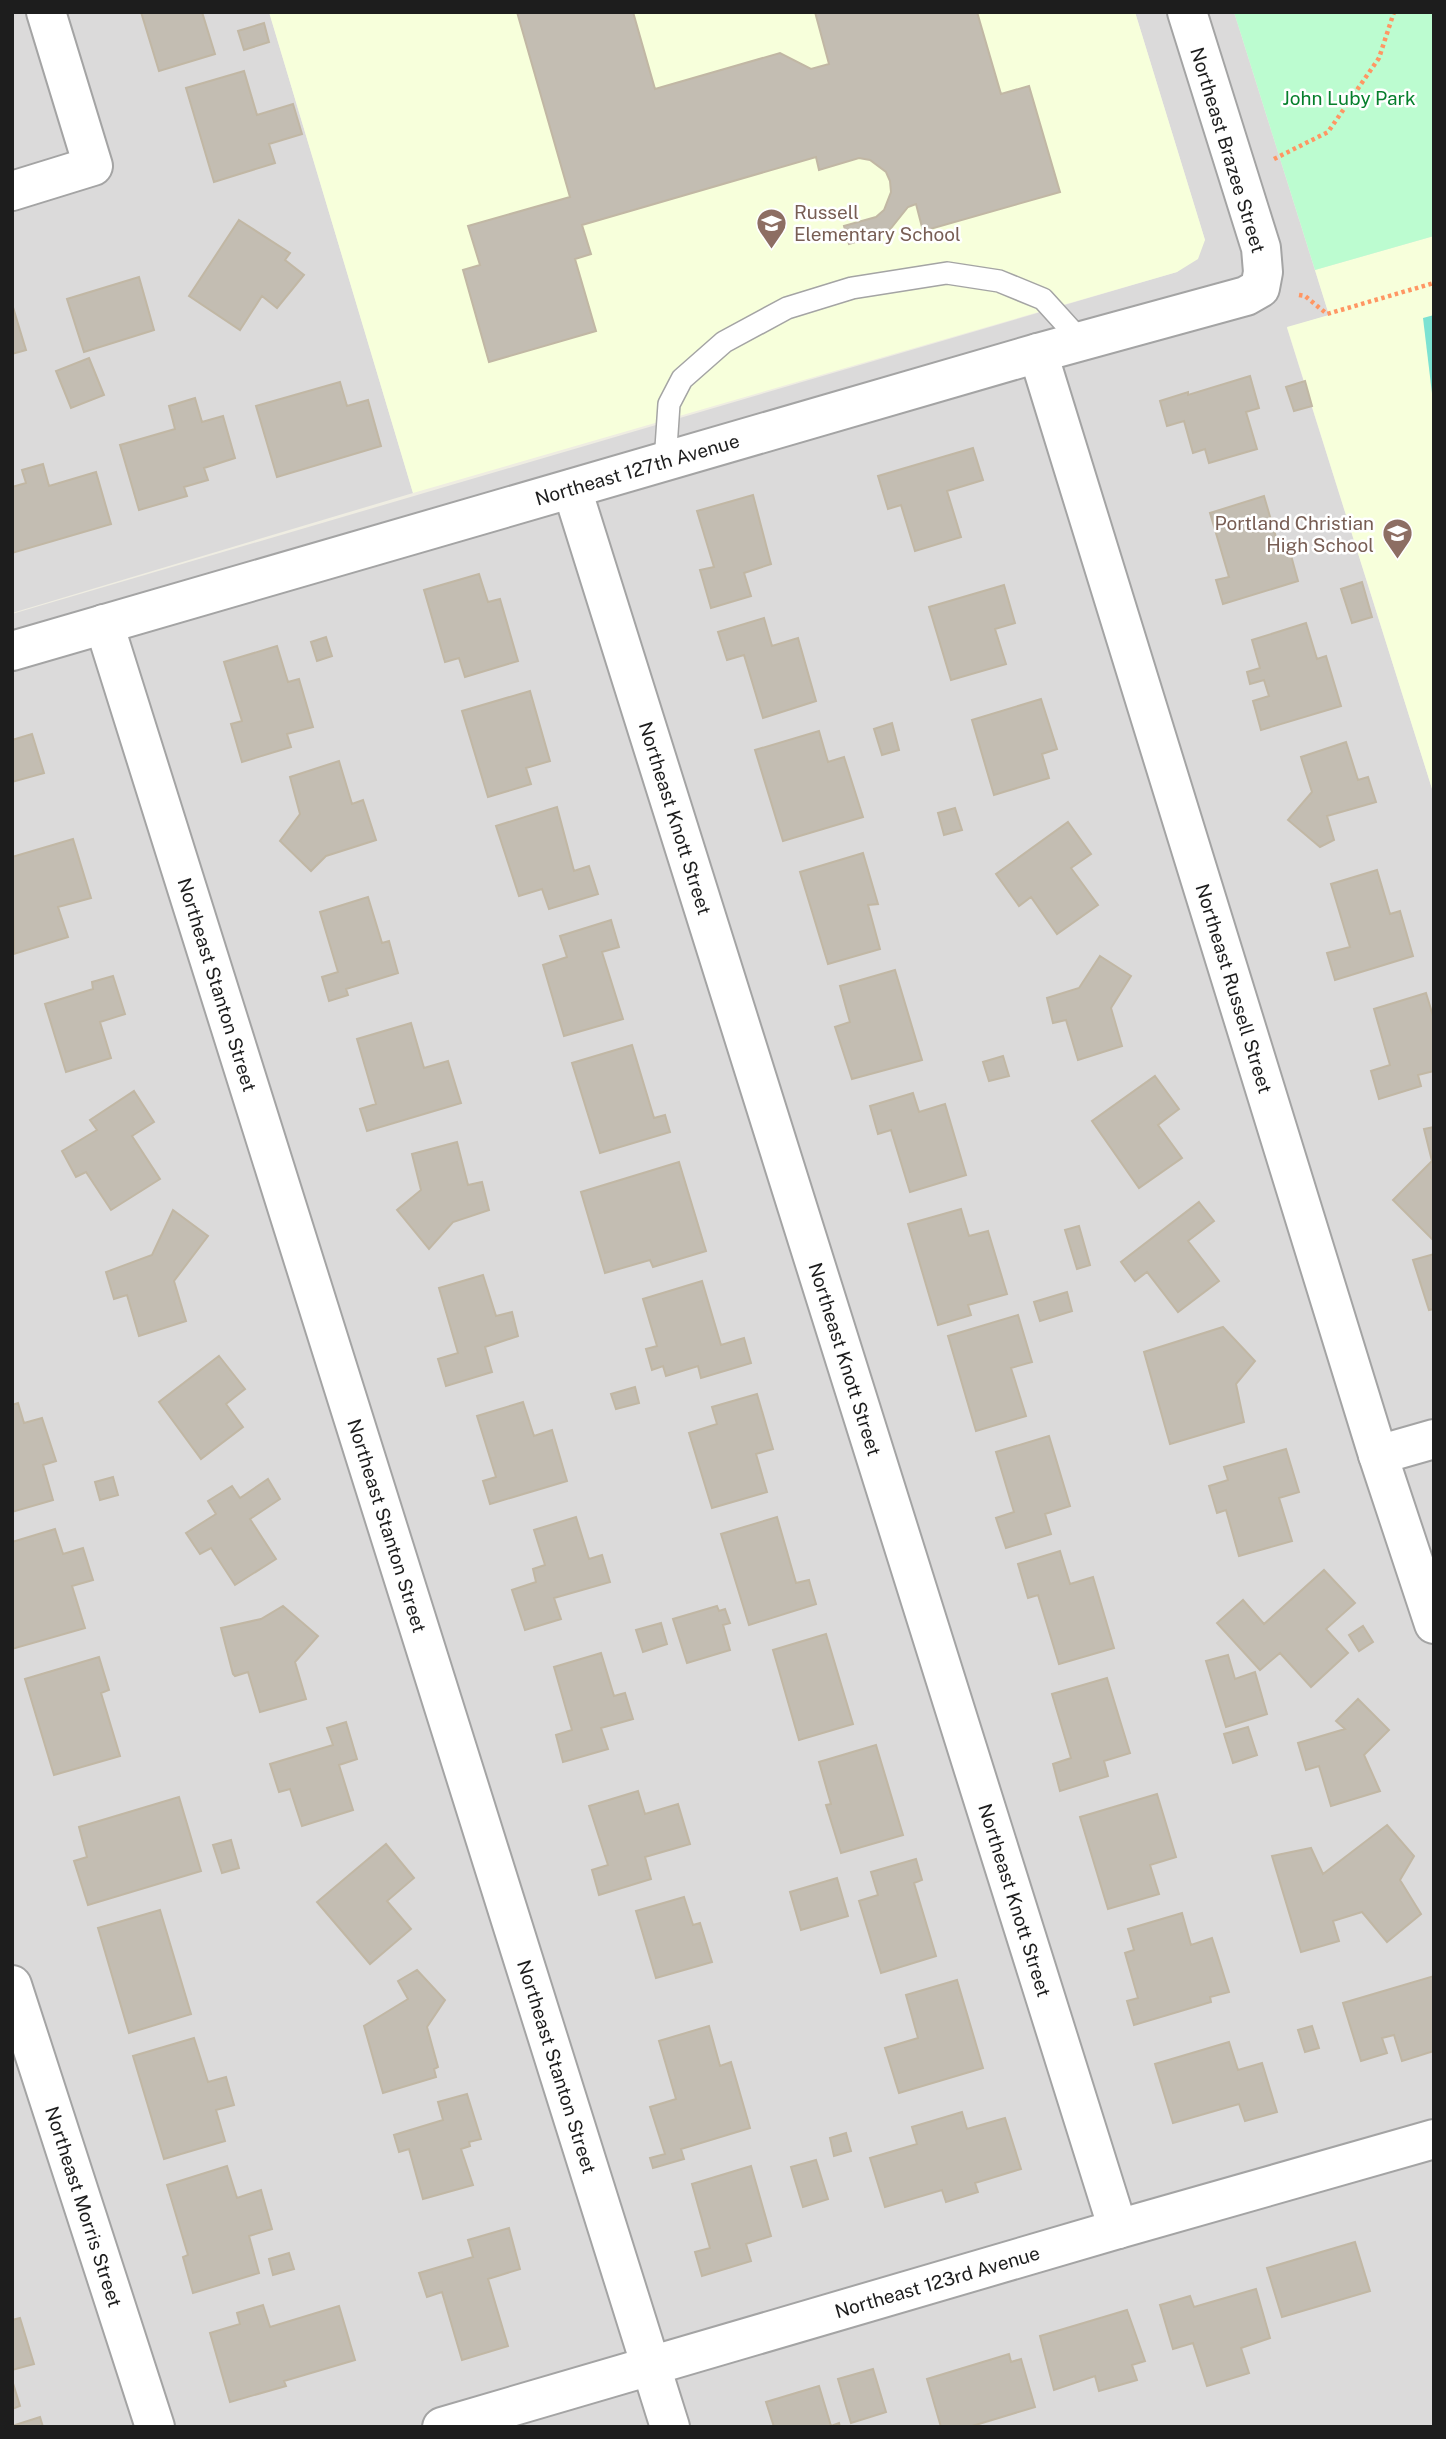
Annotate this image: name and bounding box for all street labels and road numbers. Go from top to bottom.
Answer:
street label: Northeast Brazee Street [1186,45,1270,255]
street label: Northeast 127th Avenue [532,429,742,510]
street label: Northeast Knott Street [635,719,716,917]
street label: Northeast Stanton Street [173,875,261,1094]
street label: Northeast Russell Street [1191,881,1277,1096]
street label: Northeast Knott Street [804,1260,886,1458]
street label: Northeast Stanton Street [343,1416,431,1635]
street label: Northeast Knott Street [974,1801,1055,1999]
street label: Northeast Stanton Street [513,1957,601,2176]
street label: Northeast Morris Street [41,2104,126,2310]
street label: Northeast 123rd Avenue [832,2242,1042,2322]

